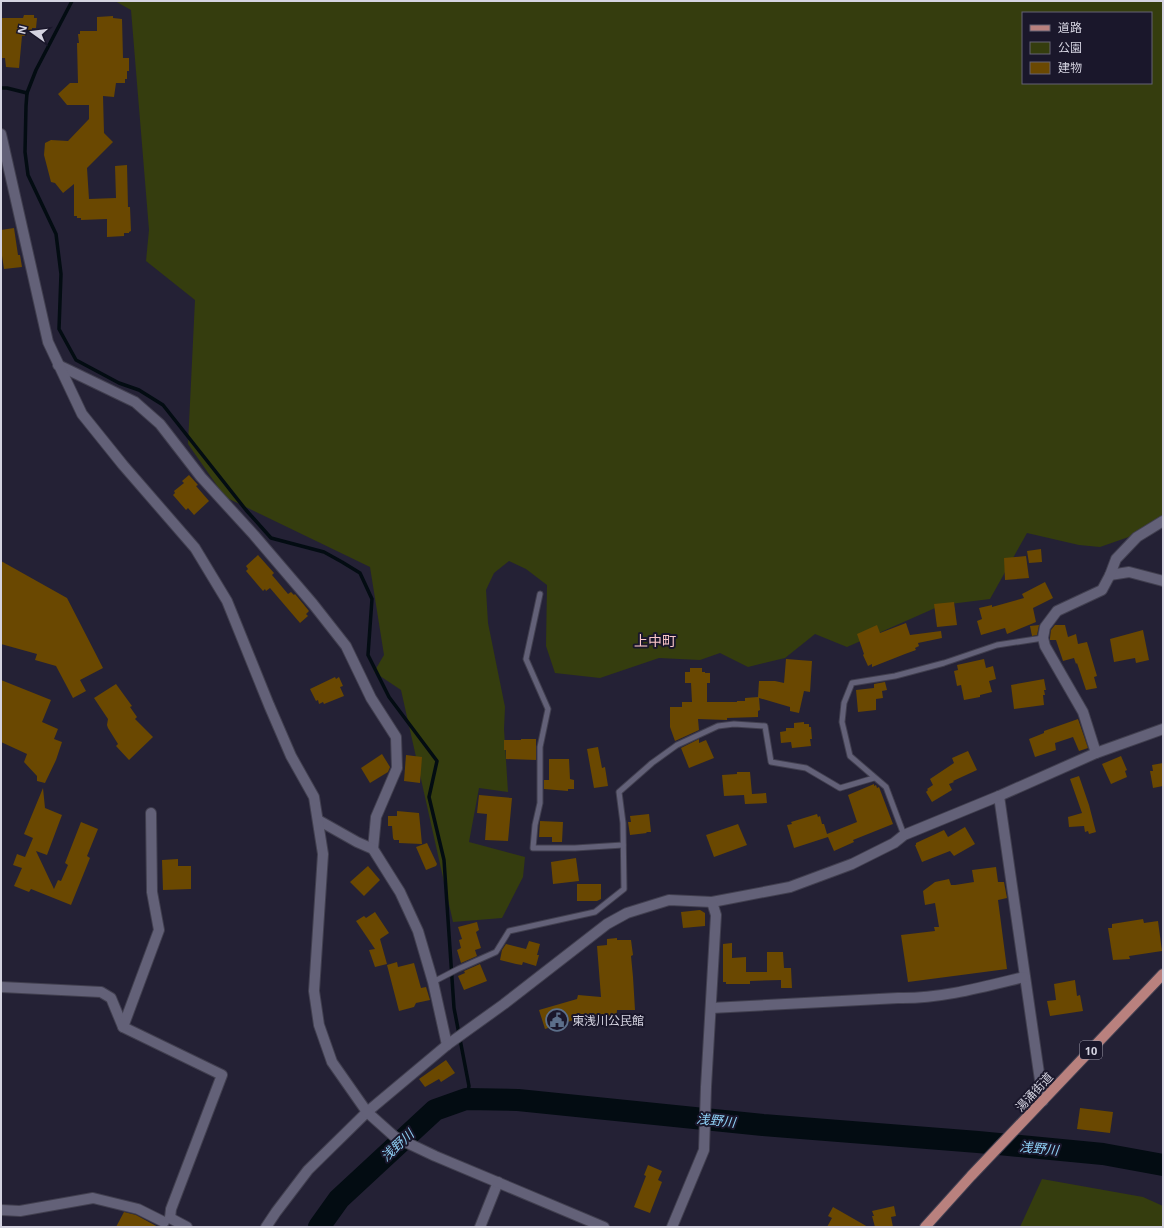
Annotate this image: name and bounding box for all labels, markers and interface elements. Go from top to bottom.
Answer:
north arrow [12,12,52,52]
legend [1022,12,1152,84]
text: 道路 [1058,19,1082,36]
text: N [13,23,30,36]
text: 公園 [1058,39,1082,56]
text: 建物 [1058,59,1082,76]
district label: 上中町 [634,631,676,650]
public building icon: 東浅川公民館 [544,1007,570,1033]
place label: 東浅川公民館 [572,1012,644,1029]
road number: 10 [1080,1041,1102,1059]
street label: 湯涌街道 [1011,1069,1057,1115]
water label: 浅野川 [696,1109,738,1131]
water label: 浅野川 [377,1124,419,1165]
water label: 浅野川 [1019,1137,1061,1159]

